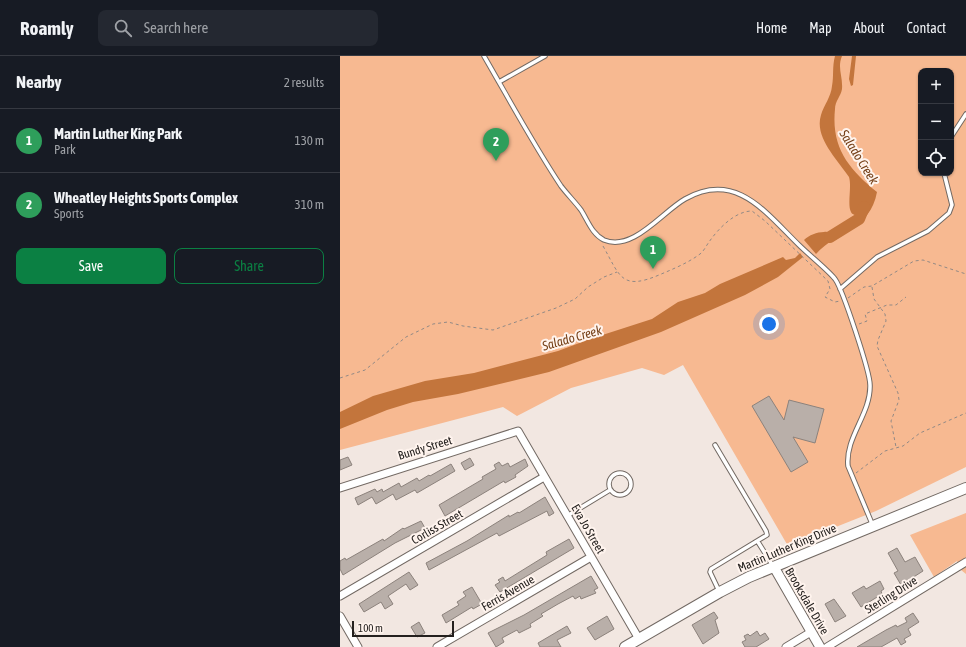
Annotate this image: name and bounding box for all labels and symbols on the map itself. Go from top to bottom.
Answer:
water label: Salado Creek [836,126,882,187]
pin: 2 [483,128,509,161]
pin: 1 [640,236,666,269]
your location [759,314,779,334]
water label: Salado Creek [539,322,604,354]
street label: Bundy Street [396,433,454,463]
street label: Eva Jo Street [568,502,608,557]
street label: Corliss Street [409,506,466,547]
street label: Martin Luther King Drive [736,521,838,575]
street label: Brooksdale Drive [782,565,832,637]
street label: Ferris Avenue [479,572,537,614]
street label: Sterling Drive [862,573,920,617]
scale bar [352,619,454,638]

